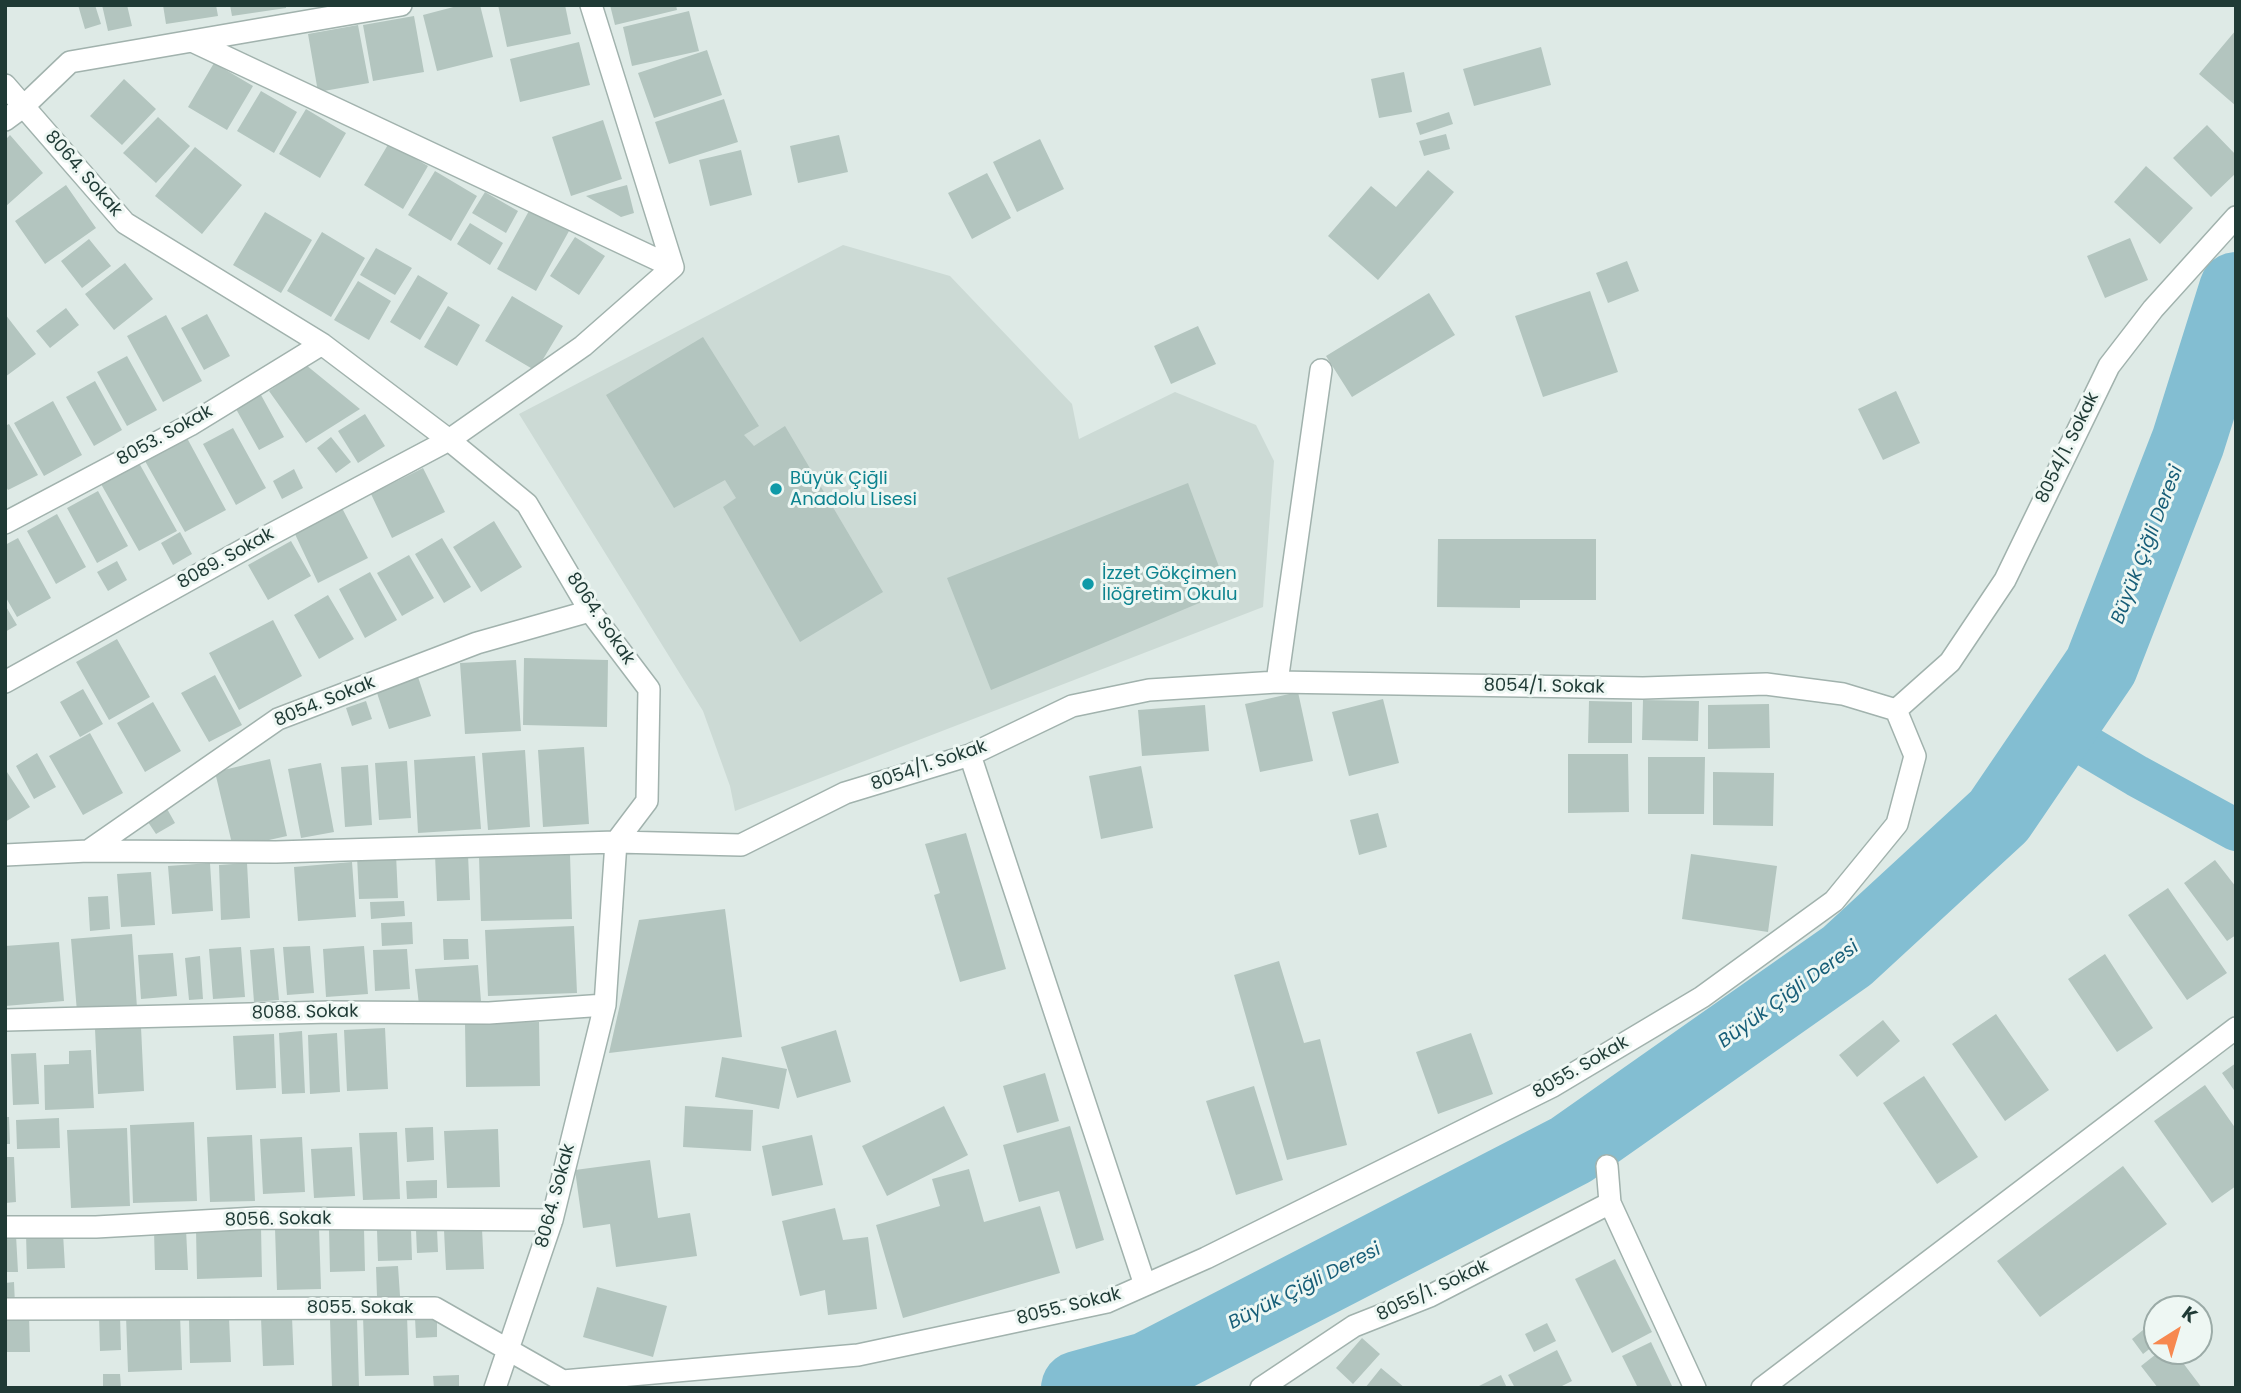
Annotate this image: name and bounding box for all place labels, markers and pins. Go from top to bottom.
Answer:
place label: Büyük Çiğli Anadolu Lisesi [790,468,917,510]
marker: Büyük Çiğli Anadolu Lisesi [768,481,784,497]
place label: İzzet Gökçimen İlöğretim Okulu [1102,563,1238,606]
marker: İzzet Gökçimen İlöğretim Okulu [1080,576,1096,592]

